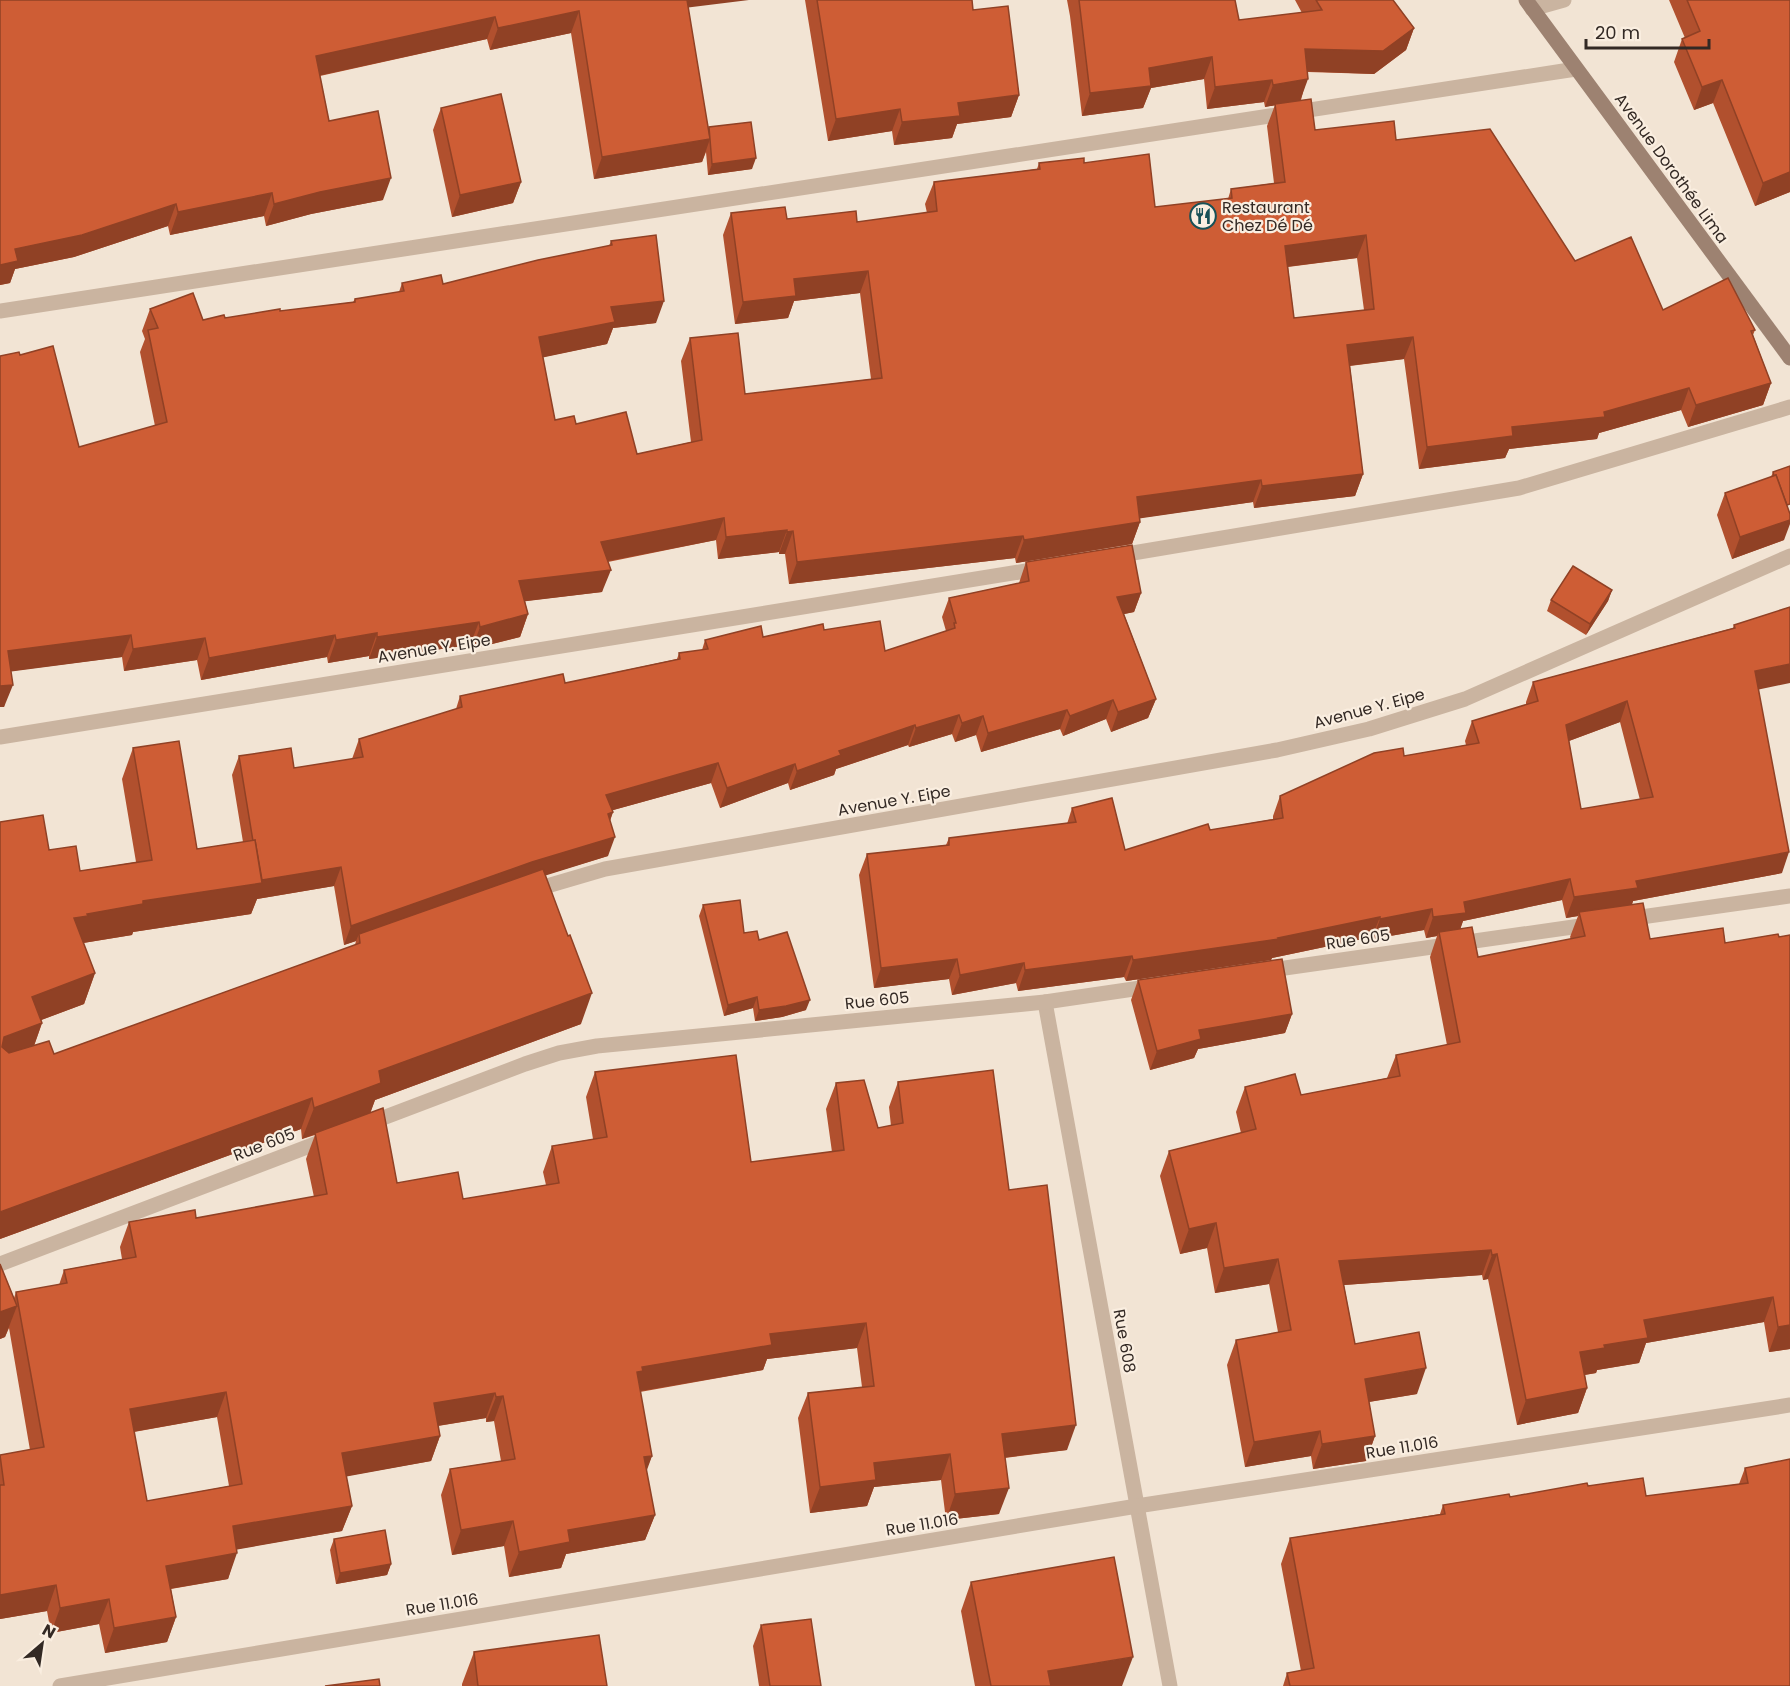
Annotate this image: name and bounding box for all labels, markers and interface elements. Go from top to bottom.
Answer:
scale bar [1586,12,1709,50]
text: 20 m [1595,20,1640,45]
street label: Avenue Dorothée Lima [1609,89,1734,248]
place label: Restaurant Chez Dé Dé [1222,196,1313,237]
restaurant icon: Restaurant Chez Dé Dé [1188,201,1218,231]
street label: Avenue Y. Eipe [376,628,492,669]
street label: Avenue Y. Eipe [1311,683,1427,734]
street label: Avenue Y. Eipe [836,779,952,822]
street label: Rue 605 [1325,924,1392,955]
street label: Rue 605 [844,986,910,1015]
street label: Rue 605 [230,1122,298,1167]
street label: Rue 608 [1108,1307,1141,1375]
street label: Rue 11.016 [1364,1430,1440,1465]
street label: Rue 11.016 [884,1507,960,1542]
street label: Rue 11.016 [404,1587,480,1622]
north arrow [12,1614,72,1674]
text: N [38,1618,60,1644]

